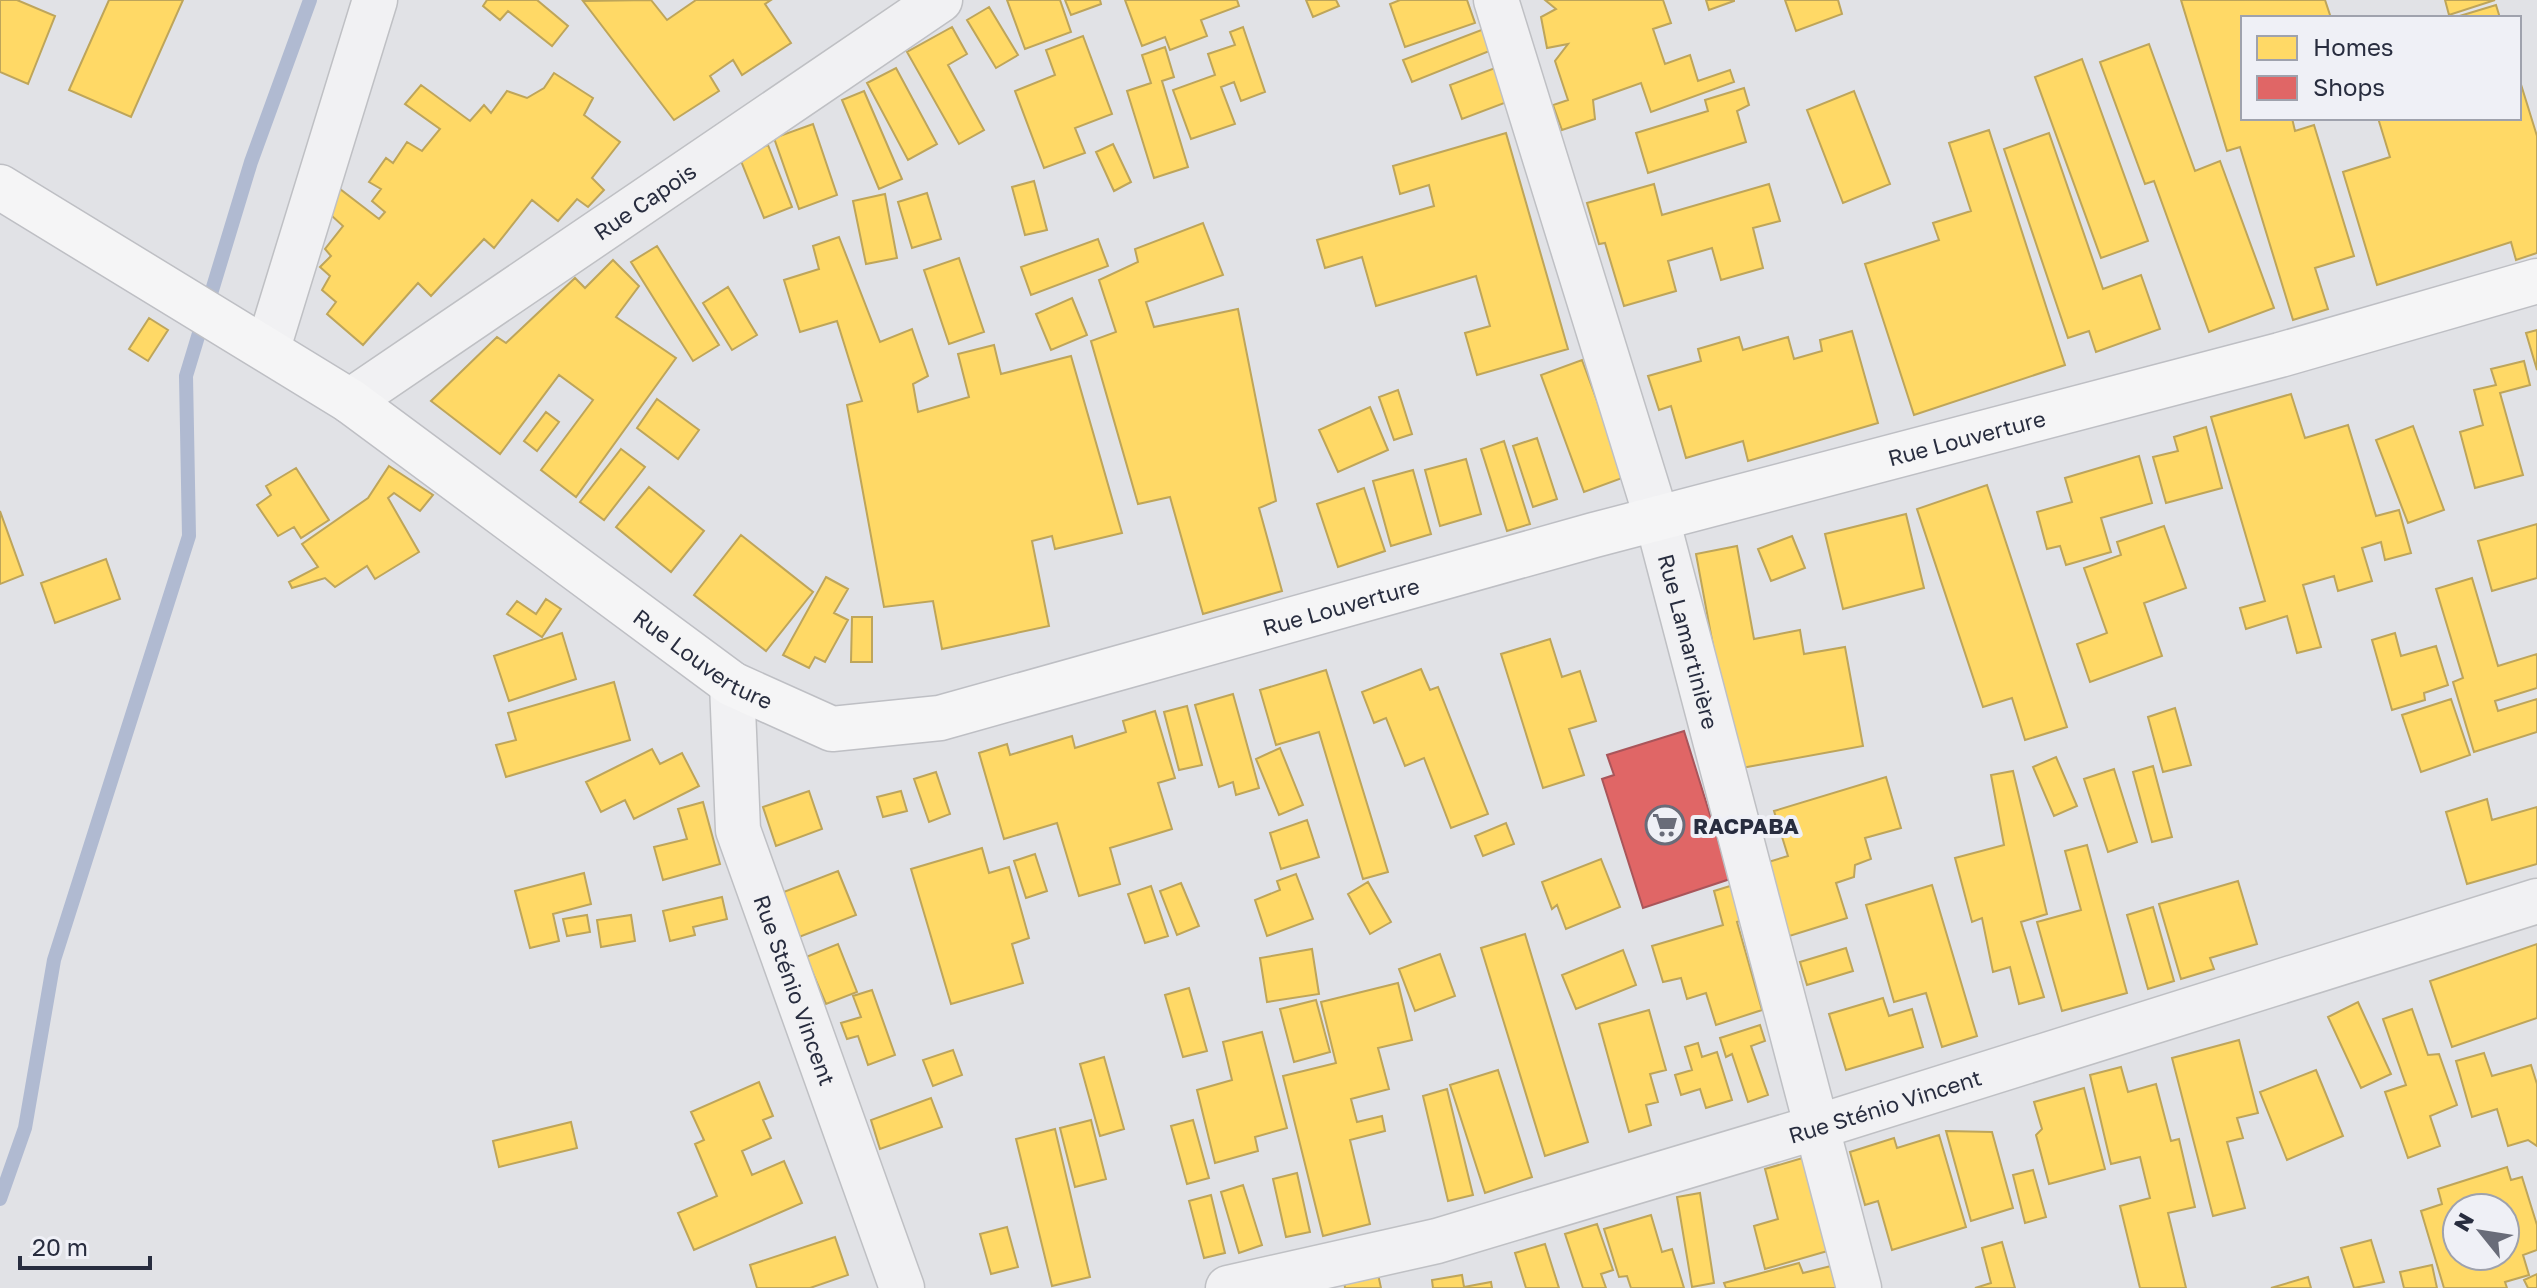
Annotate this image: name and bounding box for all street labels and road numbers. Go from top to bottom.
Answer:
street label: Rue Capois [588,157,701,245]
street label: Rue Louverture [1885,404,2048,471]
street label: Rue Lamartinière [1653,551,1725,732]
street label: Rue Louverture [1259,571,1422,641]
street label: Rue Louverture [629,603,777,714]
street label: Rue Sténio Vincent [749,891,842,1089]
street label: Rue Sténio Vincent [1785,1063,1985,1148]

